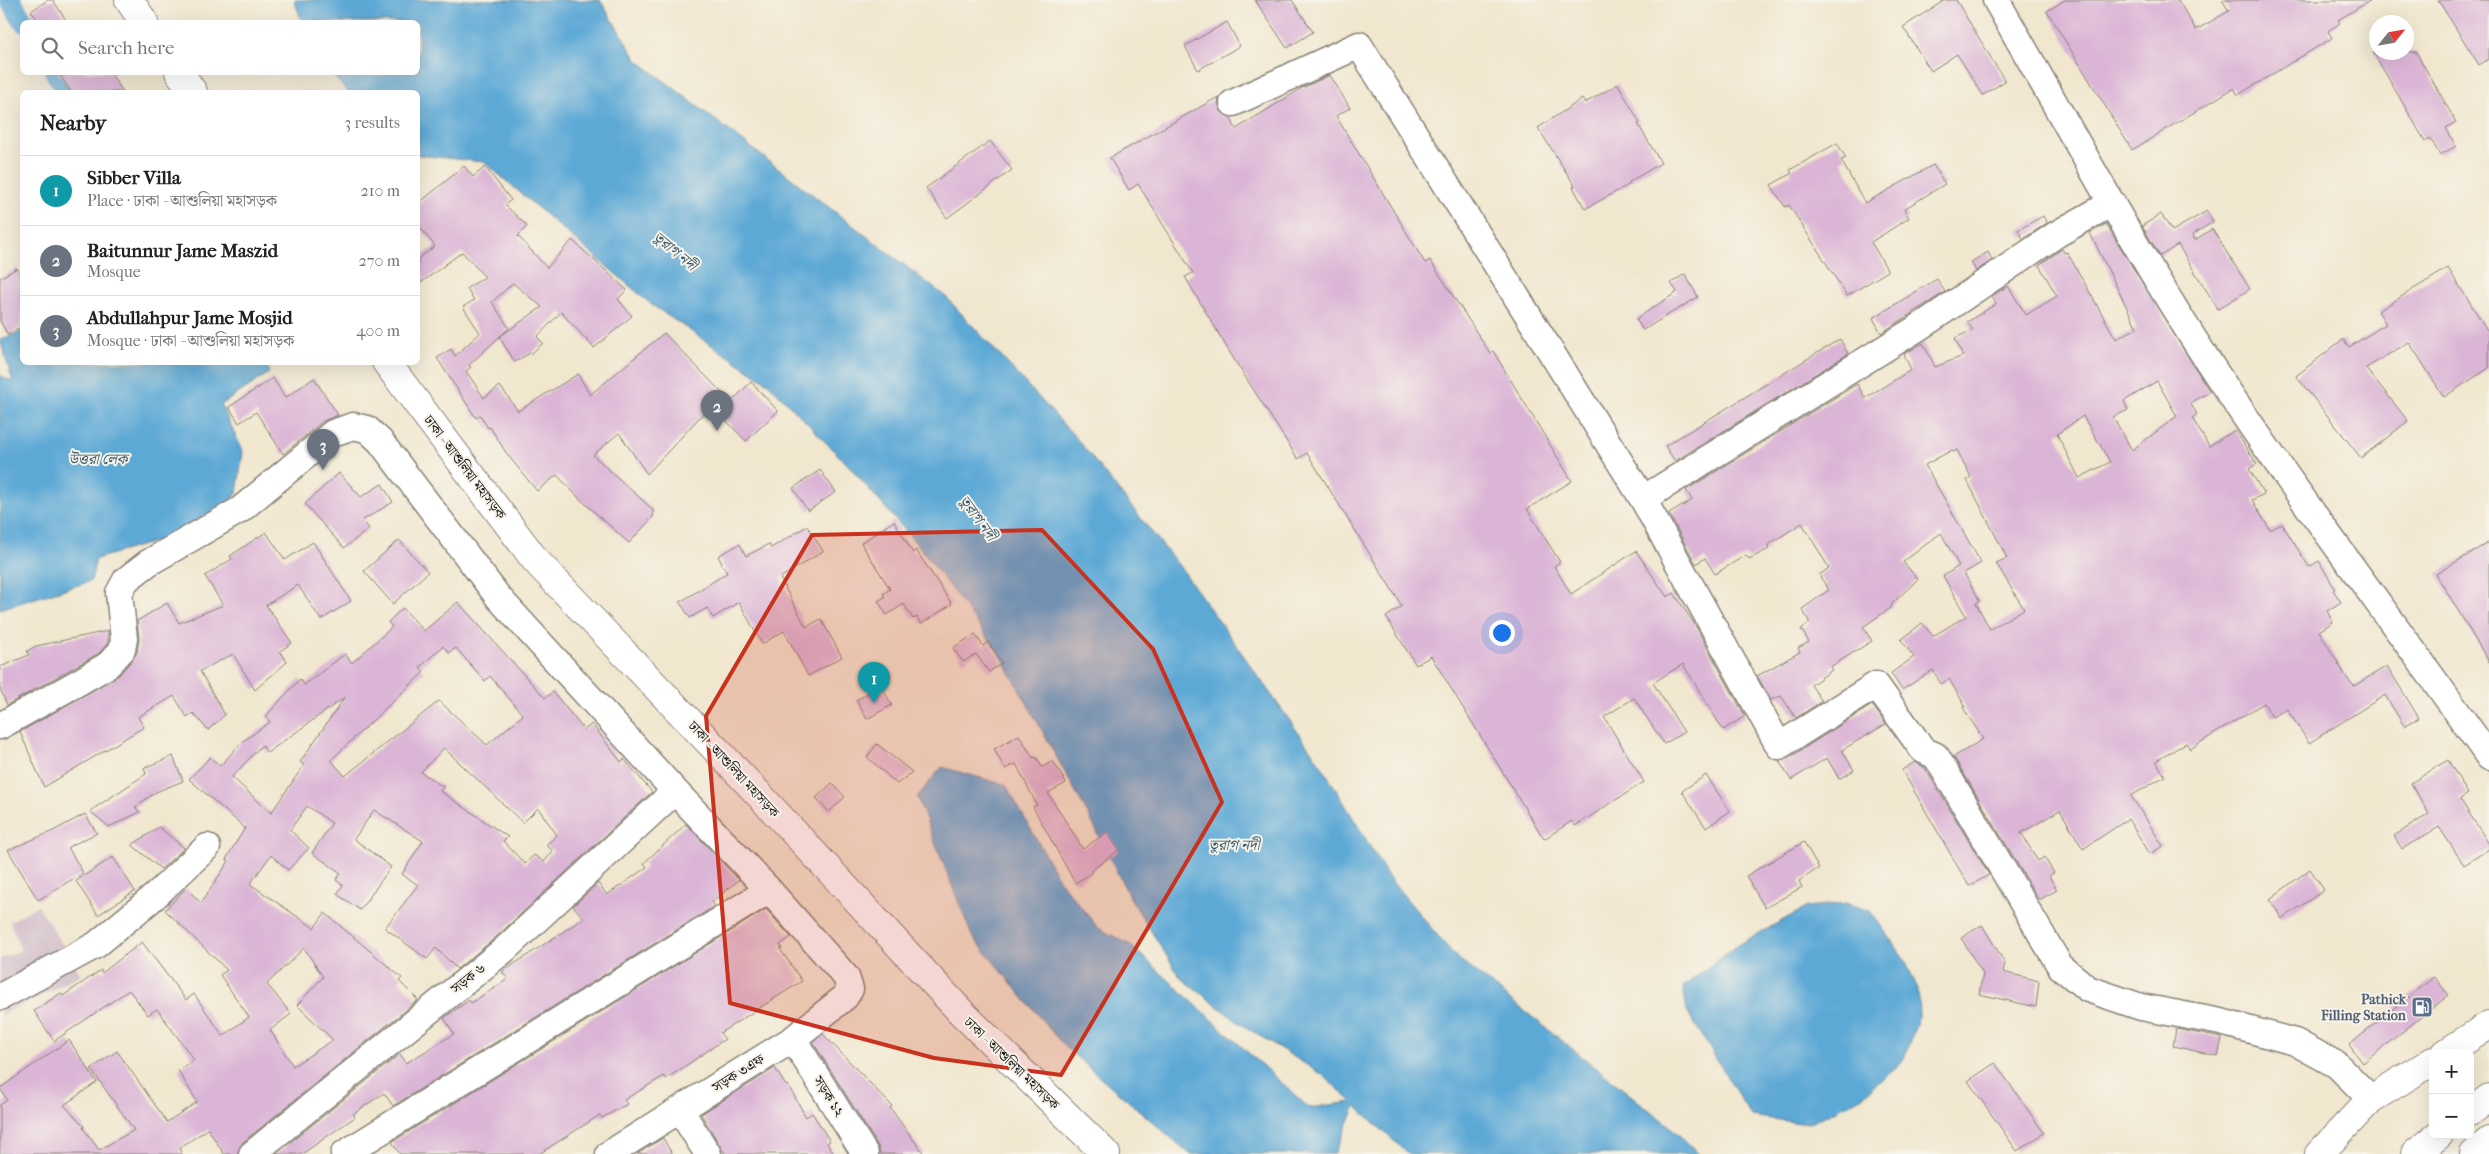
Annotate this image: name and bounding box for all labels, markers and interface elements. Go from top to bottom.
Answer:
north arrow [2369,15,2414,60]
search box [20,20,420,75]
icon: search [38,34,66,62]
text: Search here [78,37,174,59]
text: Nearby [40,111,106,135]
text: 3 results [344,113,400,132]
text: Sibber Villa [87,167,181,189]
text: 1 [53,181,59,200]
text: 210 m [361,181,400,200]
text: Place · ঢাকা - আশুলিয়া মহাসড়ক [87,191,277,210]
water label: তুরাগ নদী [649,228,702,276]
text: Baitunnur Jame Maszid [87,240,278,262]
text: 2 [52,251,60,270]
text: 270 m [359,251,400,270]
text: Mosque [87,262,141,281]
text: Abdullahpur Jame Mosjid [87,307,293,329]
text: 3 [53,321,59,340]
text: 400 m [356,321,400,340]
text: Mosque · ঢাকা - আশুলিয়া মহাসড়ক [87,331,294,350]
pin: 2 [701,390,733,431]
street label: ঢাকা - আশুলিয়া মহাসড়ক [419,411,510,523]
pin: 3 [307,429,339,470]
water label: উত্তরা লেক [69,450,131,468]
water label: তুরাগ নদী [955,492,1001,546]
your location [1489,620,1515,646]
pin: 1 [858,662,890,703]
street label: ঢাকা - আশুলিয়া মহাসড়ক [684,717,783,822]
water label: তুরাগ নদী [1209,836,1262,854]
street label: সড়ক ৬ [447,959,489,998]
place label: Pathick Filling Station [2320,991,2407,1024]
fuel station icon: Pathick Filling Station [2410,995,2434,1019]
street label: ঢাকা - আশুলিয়া মহাসড়ক [960,1013,1064,1114]
map controls [2429,1049,2474,1139]
button: + [2429,1049,2474,1094]
street label: সড়ক ৩এফ [708,1050,768,1097]
street label: সড়ক ১২ [809,1072,848,1120]
button: − [2429,1094,2474,1139]

